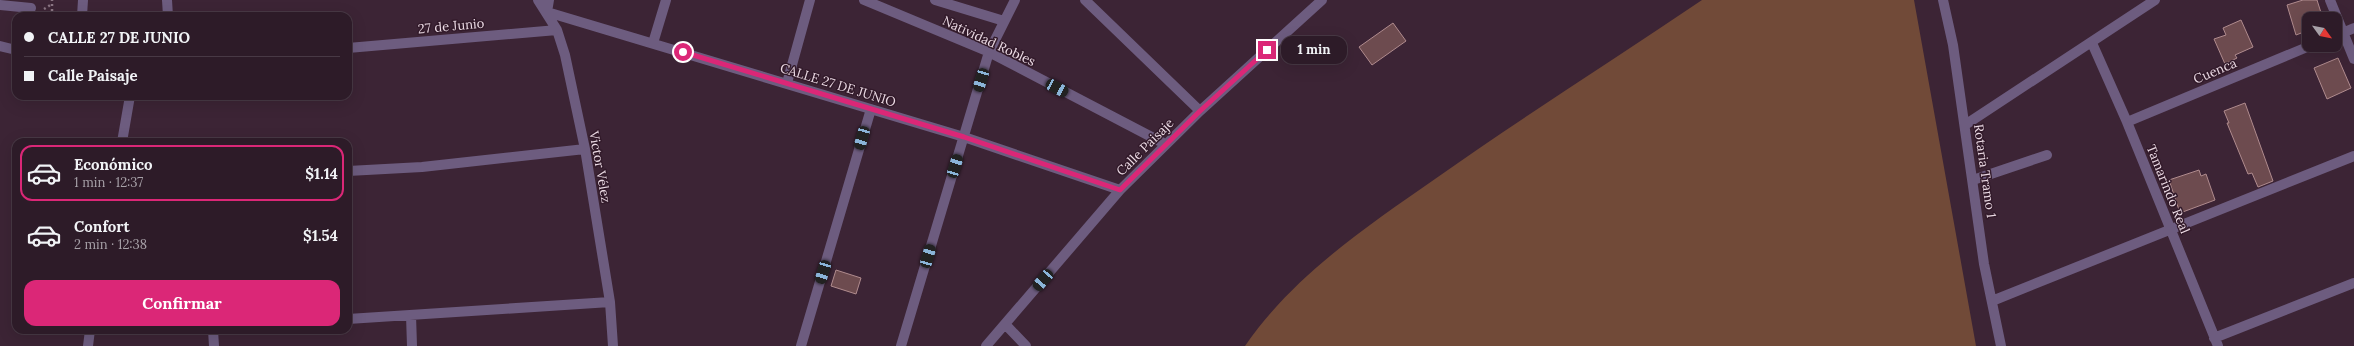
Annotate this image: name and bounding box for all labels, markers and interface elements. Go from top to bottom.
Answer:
street label: Natividad Robles [940,12,1038,70]
north arrow [2302,12,2342,52]
map controls [2302,12,2342,52]
street label: 27 de Junio [417,15,485,37]
text: CALLE 27 DE JUNIO [48,28,190,47]
callout: 1 min [1281,36,1347,64]
route end [1258,41,1276,59]
text: 1 min [1297,41,1331,58]
route start [674,43,692,61]
street label: Cuenca [2191,54,2239,88]
street label: CALLE 27 DE JUNIO [778,59,898,111]
text: Calle Paisaje [48,66,138,85]
car [972,67,990,93]
car [1044,77,1070,99]
street label: Calle Paisaje [1113,115,1177,179]
street label: Rotaria Tramo 1 [1970,123,2000,219]
car [853,125,871,151]
street label: Victor Vélez [585,129,615,205]
street label: Tamarindo Real [2142,142,2194,236]
car [946,153,964,179]
icon: car [26,155,62,191]
text: Económico [74,155,153,174]
text: $1.14 [305,164,338,183]
text: 1 min · 12:37 [74,174,143,191]
icon: car [26,217,62,253]
text: Confort [74,217,130,236]
text: $1.54 [303,226,338,245]
text: 2 min · 12:38 [74,236,147,253]
car [919,243,937,269]
car [814,259,832,285]
car [1031,267,1055,293]
button: Confirmar [24,280,340,326]

